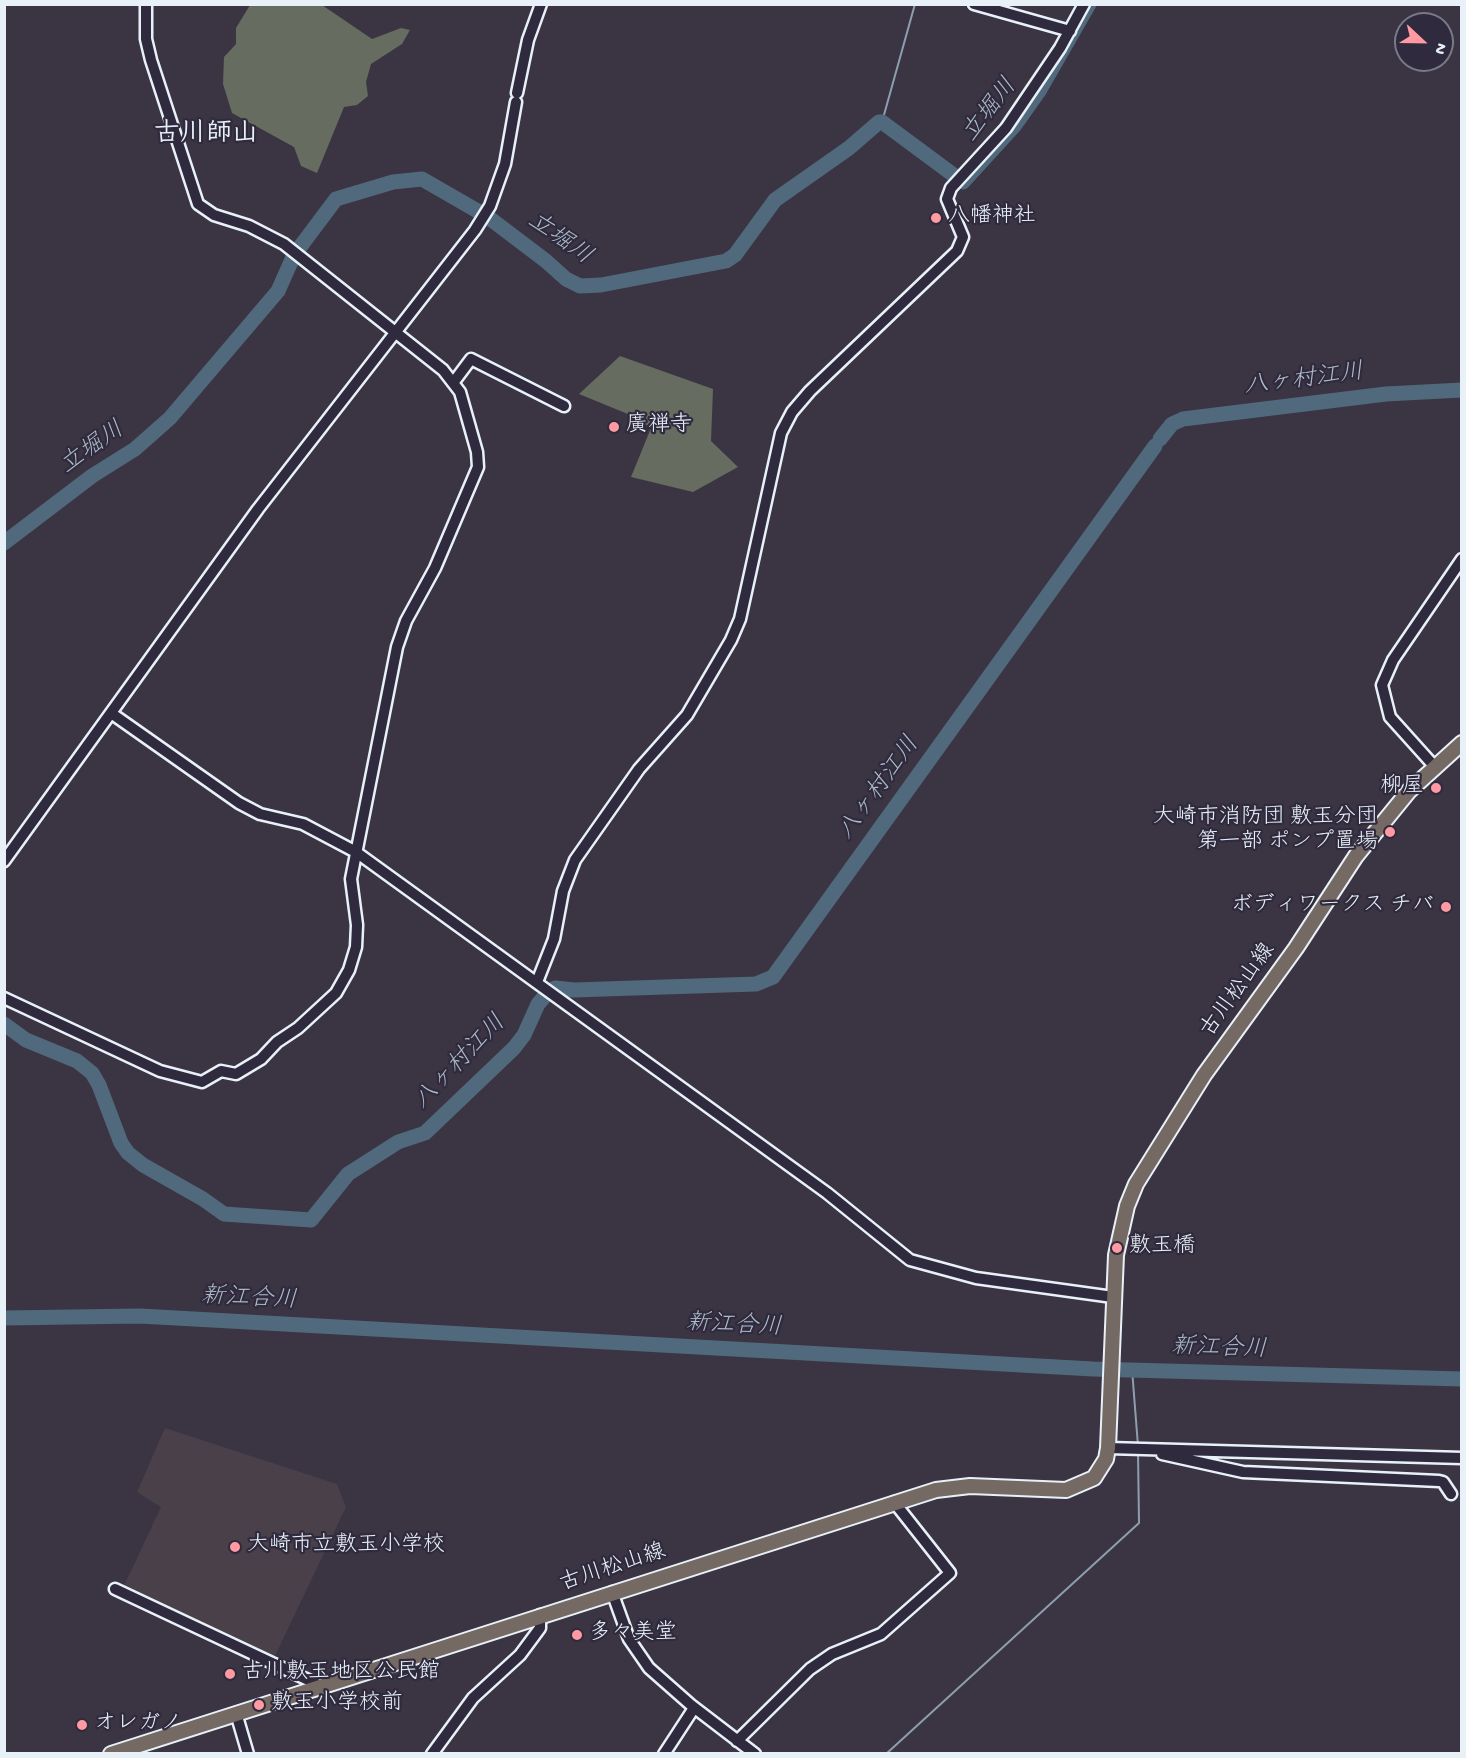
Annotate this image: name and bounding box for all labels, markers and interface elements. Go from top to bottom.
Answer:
north arrow [1394,12,1454,72]
text: N [1429,40,1450,57]
water label: 立堀川 [957,74,1025,148]
district label: 古川師山 [154,120,258,152]
place label: 八幡神社 [948,205,1036,231]
water label: 立堀川 [521,208,597,272]
marker: 八幡神社 [929,211,943,225]
water label: 八ヶ村江川 [1243,359,1365,403]
place label: 廣禅寺 [626,414,692,440]
water label: 立堀川 [55,417,131,481]
marker: 廣禅寺 [607,420,621,434]
water label: 八ヶ村江川 [833,732,927,846]
place label: 柳屋 [1380,775,1424,801]
marker: 柳屋 [1429,781,1443,795]
place label: 大崎市消防団 敷玉分団 第一部 ポンプ置場 [1153,806,1378,858]
marker: 大崎市消防団 敷玉分団 第一部 ポンプ置場 [1383,825,1397,839]
place label: ボディワークス チバ [1231,894,1434,920]
marker: ボディワークス チバ [1439,900,1453,914]
street label: 古川松山線 [1196,939,1282,1043]
water label: 八ヶ村江川 [409,1010,513,1116]
place label: 敷玉橋 [1129,1235,1195,1261]
marker: 敷玉橋 [1110,1241,1124,1255]
water label: 新江合川 [200,1283,298,1317]
water label: 新江合川 [685,1310,783,1344]
water label: 新江合川 [1171,1334,1267,1366]
place label: 大崎市立敷玉小学校 [247,1534,445,1560]
street label: 古川松山線 [557,1539,669,1599]
marker: 大崎市立敷玉小学校 [228,1540,242,1554]
place label: 多々美堂 [589,1622,677,1648]
marker: 多々美堂 [570,1628,584,1642]
place label: 古川敷玉地区公民館 [242,1661,440,1687]
marker: 古川敷玉地区公民館 [223,1667,237,1681]
place label: 敷玉小学校前 [271,1692,403,1718]
marker: 敷玉小学校前 [252,1698,266,1712]
place label: オレガノ [94,1712,182,1738]
marker: オレガノ [75,1718,89,1732]

